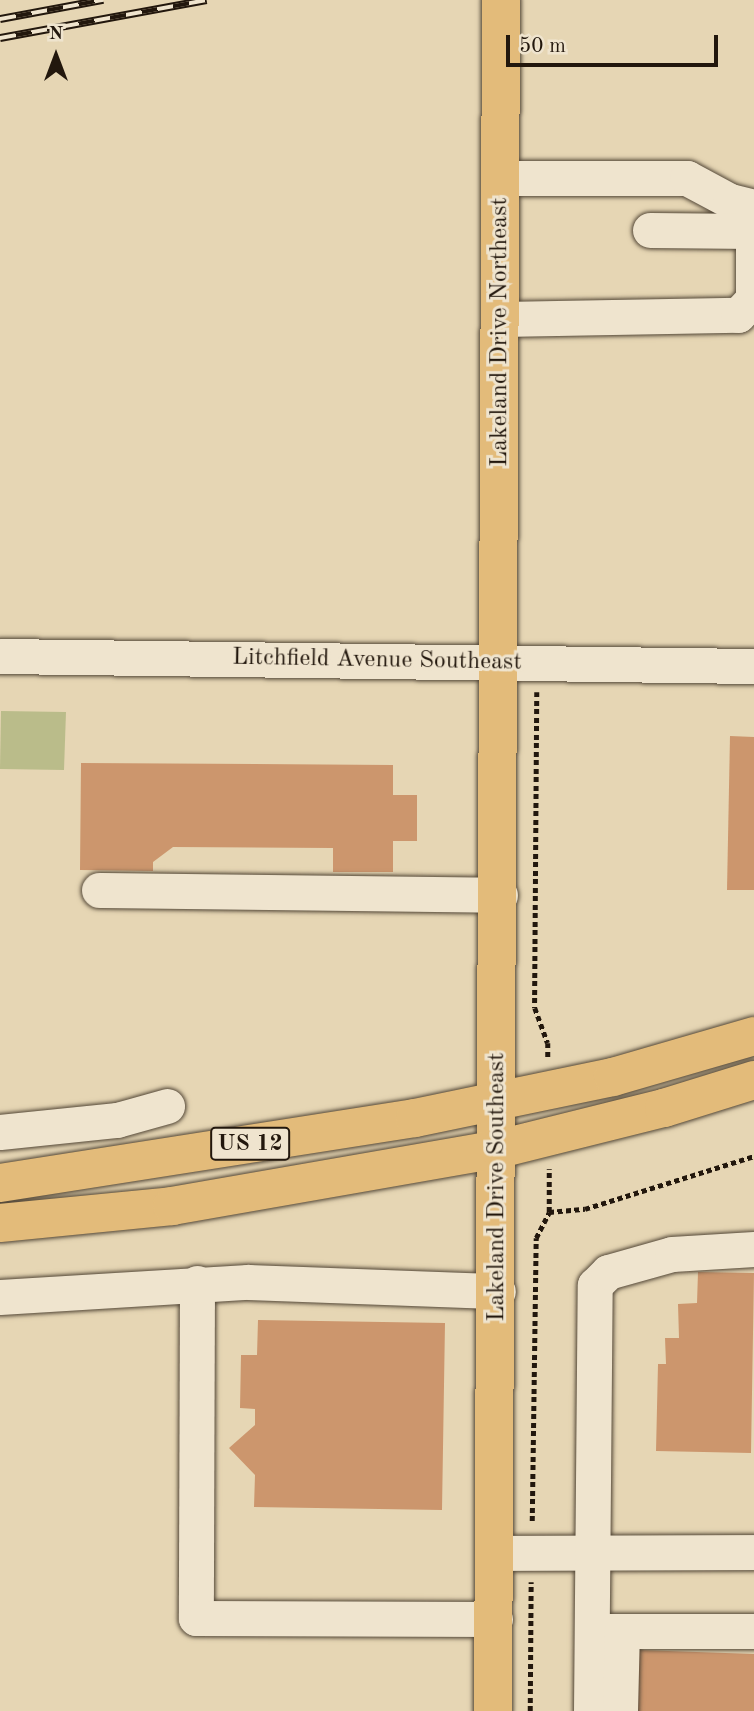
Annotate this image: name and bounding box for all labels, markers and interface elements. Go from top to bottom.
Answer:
north arrow [21,21,91,91]
scale bar [509,21,721,65]
text: N [49,25,63,44]
text: 50 m [519,36,566,57]
street label: Lakeland Drive Northeast [487,197,515,467]
street label: Litchfield Avenue Southeast [232,644,522,678]
street label: Lakeland Drive Southeast [484,1052,512,1322]
road number: US 12 [210,1124,290,1163]

